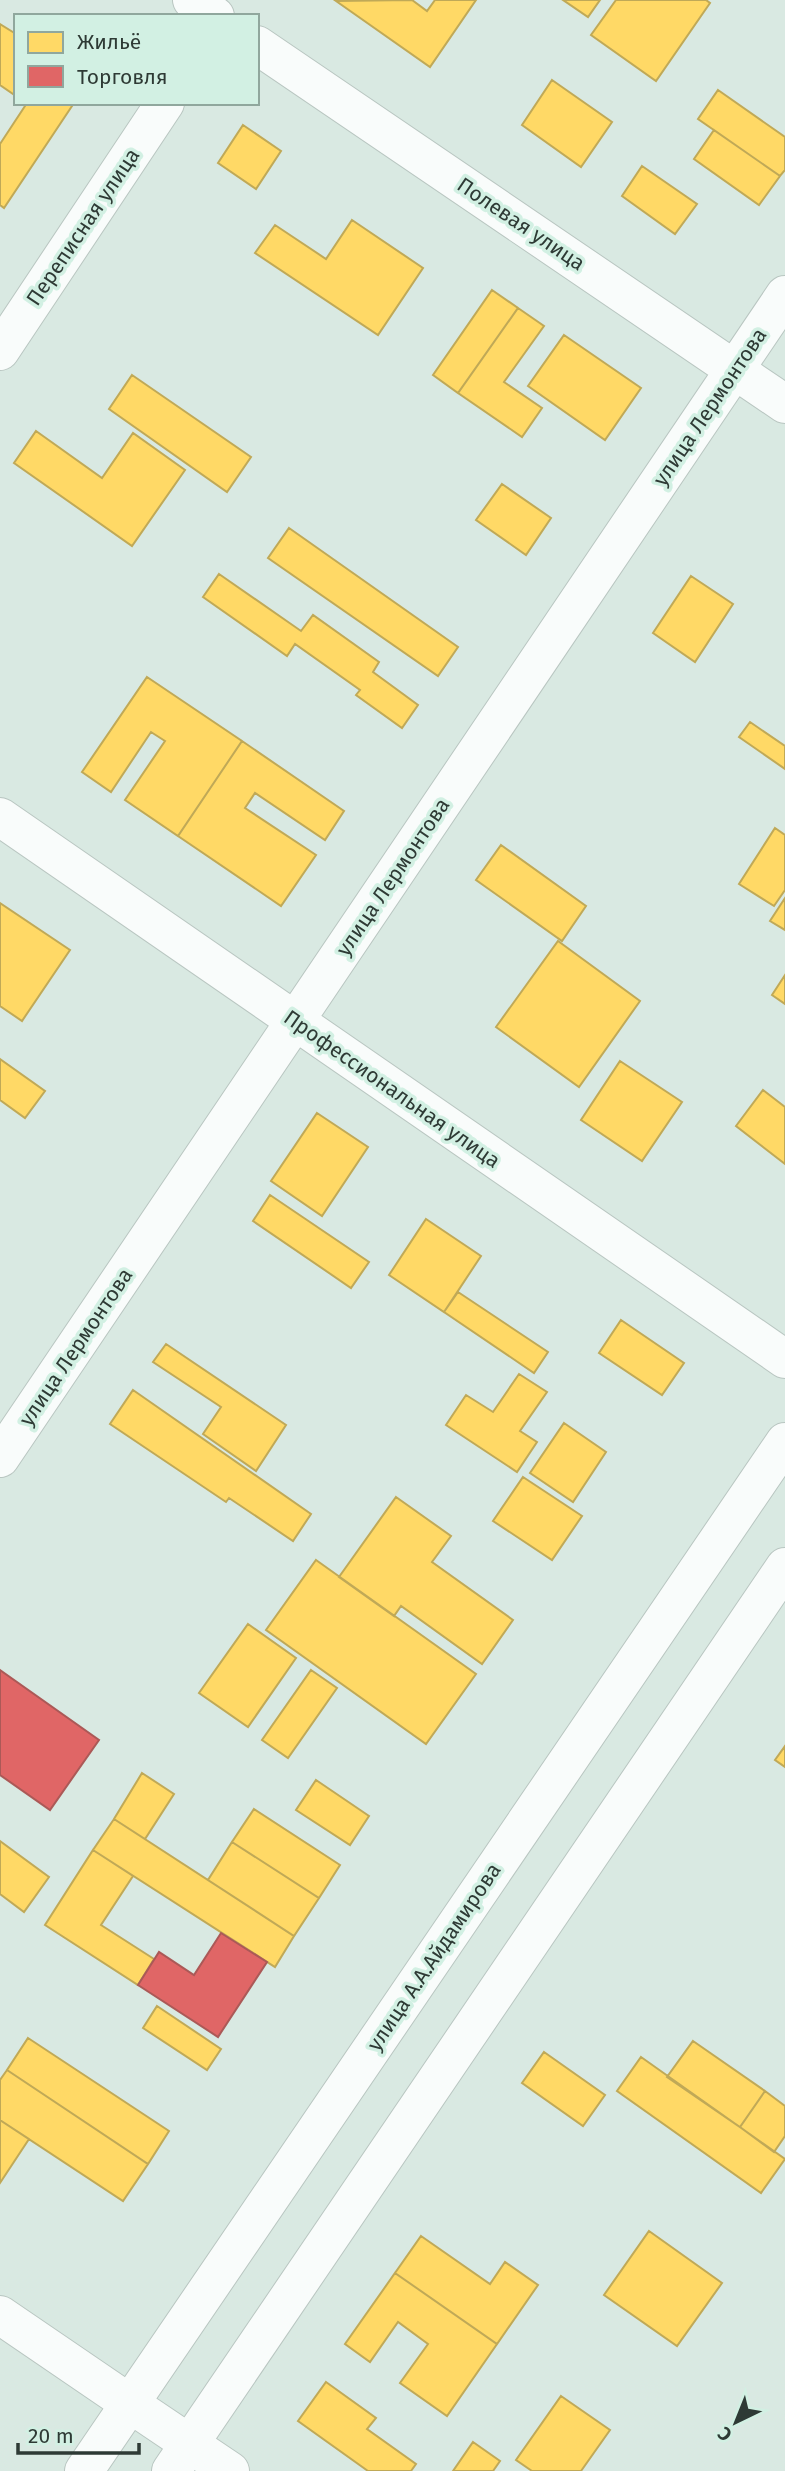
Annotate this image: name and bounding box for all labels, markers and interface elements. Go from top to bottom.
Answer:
legend [14,14,259,105]
text: Жильё [77,29,141,55]
text: Торговля [77,64,168,90]
street label: Переписная улица [21,143,145,311]
street label: Полевая улица [452,172,590,276]
street label: улица Лермонтова [648,323,772,491]
street label: улица Лермонтова [331,793,455,961]
street label: Профессиональная улица [279,1004,505,1174]
street label: улица Лермонтова [14,1263,138,1431]
street label: улица А.А.Айдамирова [361,1858,507,2056]
north arrow [701,2387,771,2457]
scale bar [18,2412,138,2456]
text: С [713,2422,737,2446]
text: 20 m [28,2423,74,2449]

